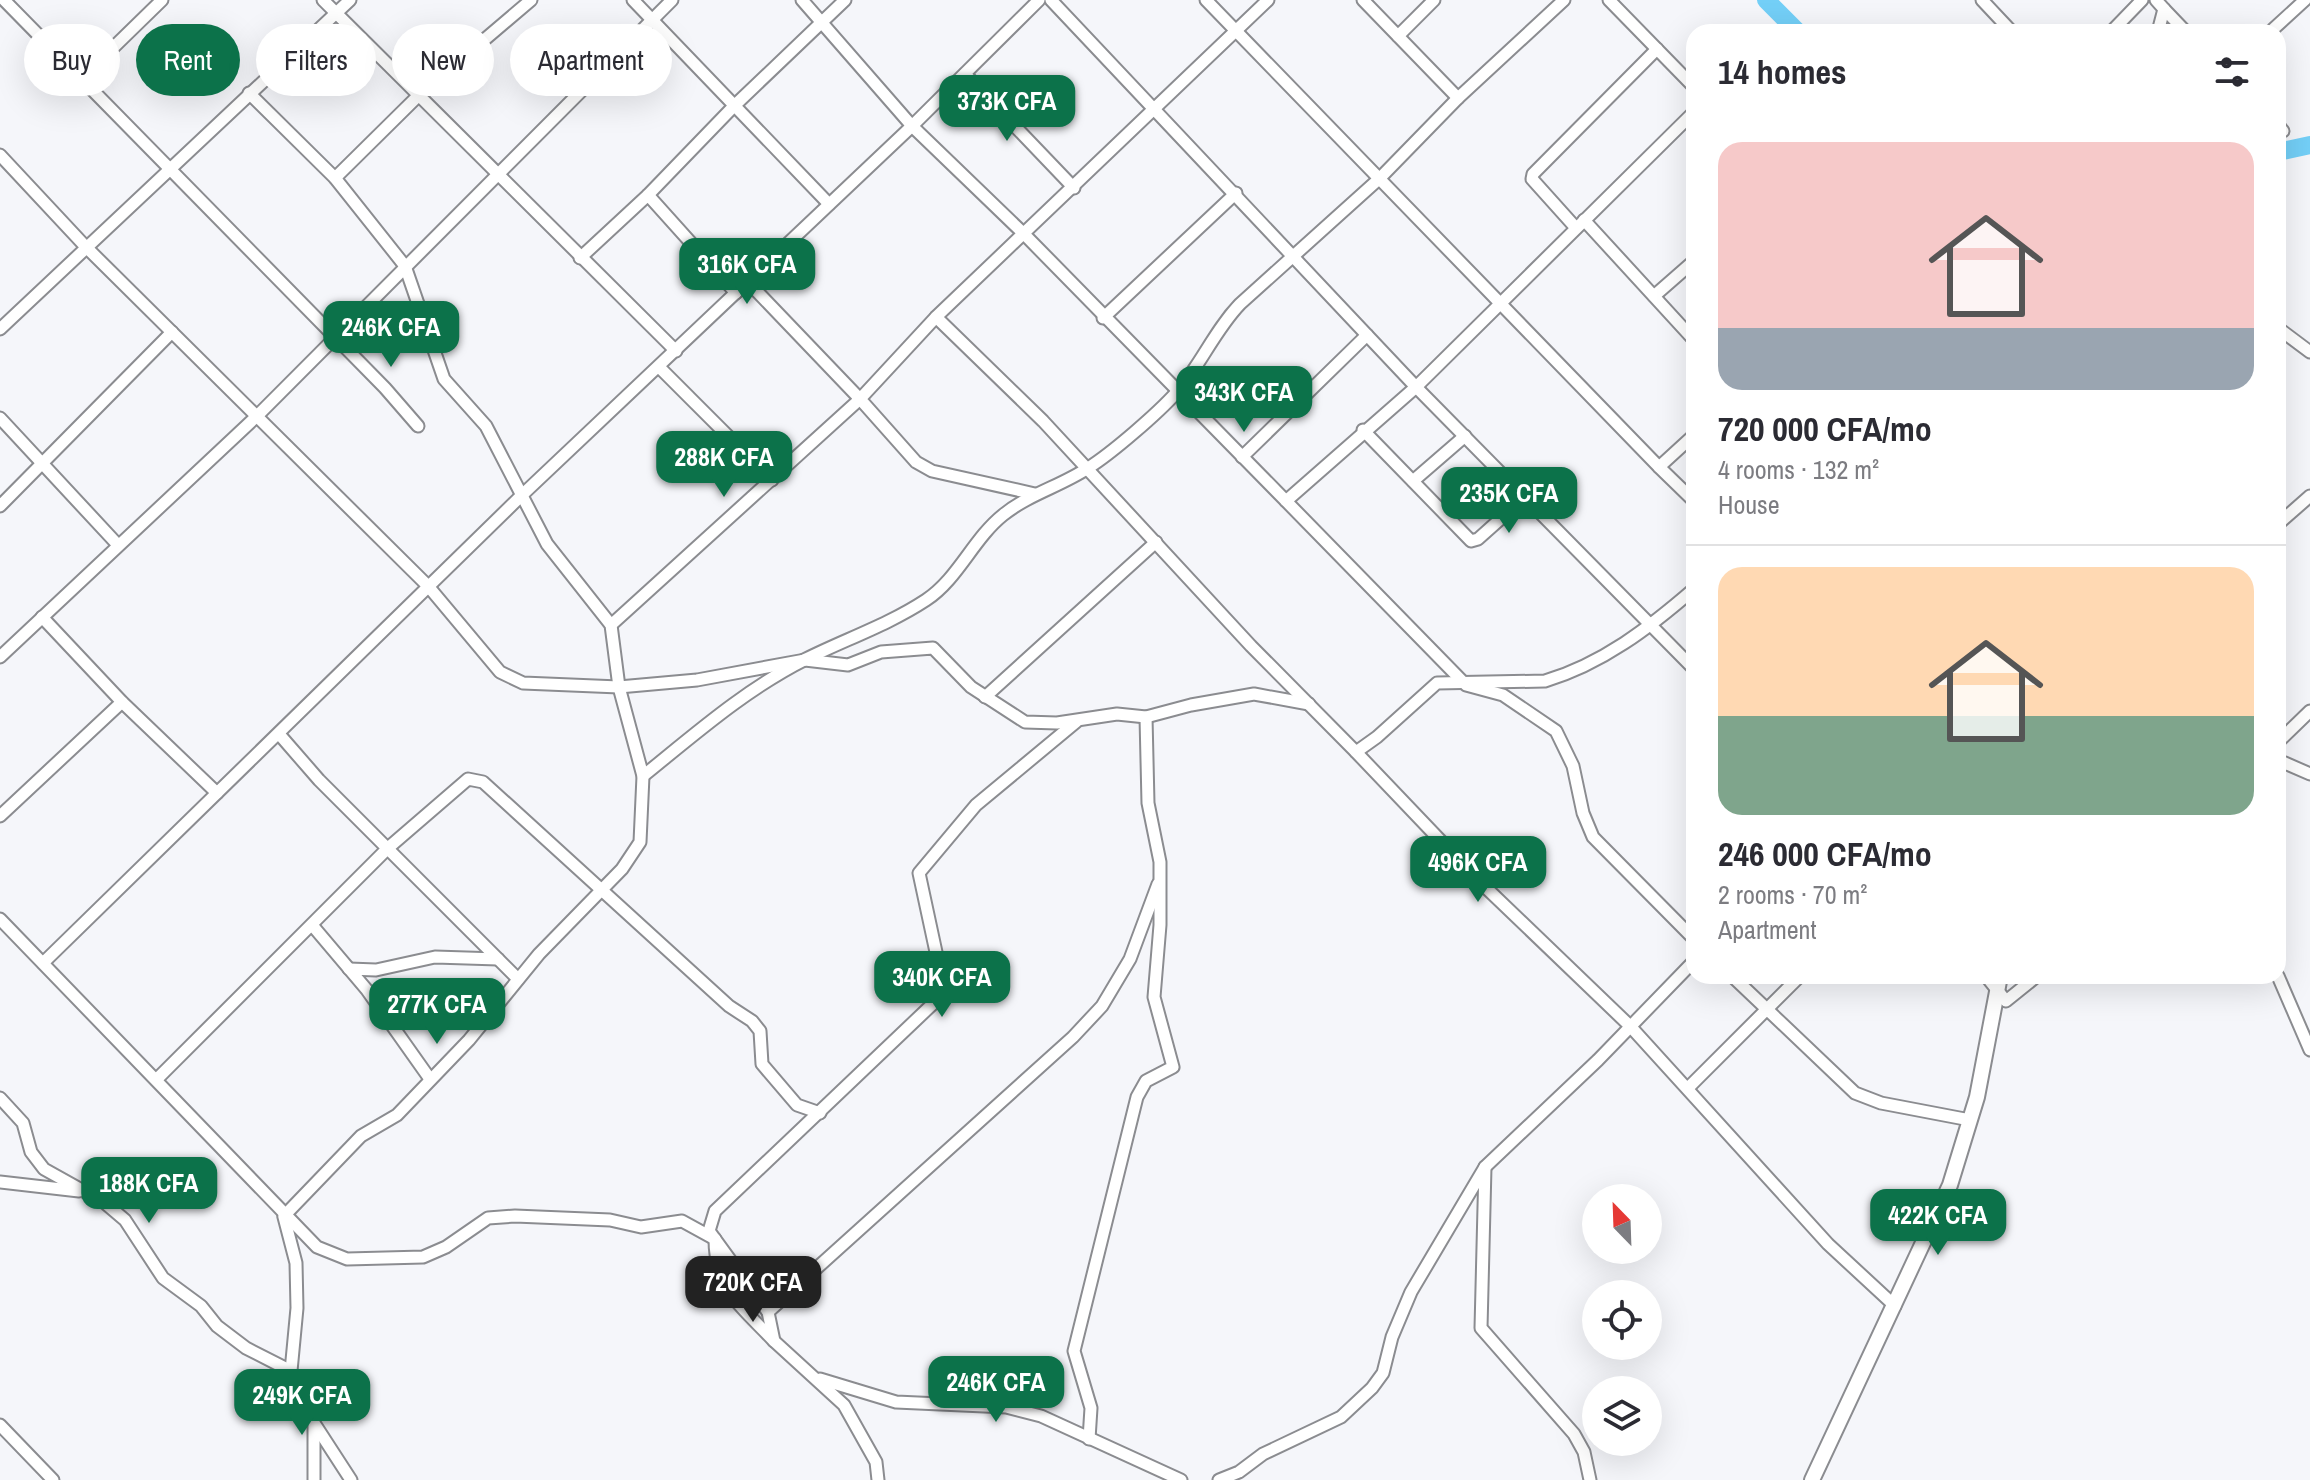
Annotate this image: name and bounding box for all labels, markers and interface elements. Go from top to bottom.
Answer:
chip: Buy [24,24,120,96]
chip: Rent [136,24,240,96]
chip: Filters [256,24,376,96]
chip: New [392,24,494,96]
chip: Apartment [510,24,672,96]
text: 14 homes [1718,49,1847,95]
icon: filters [2210,50,2254,94]
pin: 373K CFA [924,75,1090,143]
text: 373K CFA [957,83,1057,118]
icon: home [1914,194,2058,338]
pin: 316K CFA [664,238,830,306]
text: 316K CFA [697,246,797,281]
pin: 246K CFA [308,301,474,369]
text: 246K CFA [341,309,441,344]
pin: 343K CFA [1161,366,1327,434]
text: 343K CFA [1194,374,1294,409]
text: 720 000 CFA/mo [1718,406,1932,452]
pin: 288K CFA [641,431,807,499]
text: 288K CFA [674,439,774,474]
text: 4 rooms · 132 m² [1718,452,1879,487]
pin: 235K CFA [1426,467,1592,535]
text: 235K CFA [1459,475,1559,510]
text: House [1718,487,1780,522]
icon: home [1914,619,2058,763]
text: 246 000 CFA/mo [1718,831,1932,877]
pin: 496K CFA [1395,836,1561,904]
text: 496K CFA [1428,844,1528,879]
text: 2 rooms · 70 m² [1718,877,1867,912]
text: Apartment [1718,912,1816,947]
pin: 340K CFA [859,951,1025,1019]
text: 340K CFA [892,959,992,994]
pin: 277K CFA [354,978,520,1046]
text: 277K CFA [387,986,487,1021]
pin: 188K CFA [66,1157,232,1225]
text: 188K CFA [99,1165,199,1200]
north arrow [1582,1184,1662,1264]
map controls [1582,1184,1662,1456]
pin: 422K CFA [1855,1189,2021,1257]
text: 422K CFA [1888,1197,1988,1232]
pin: 720K CFA [670,1256,836,1324]
text: 720K CFA [703,1264,803,1299]
button: locate [1582,1280,1662,1360]
pin: 246K CFA [913,1356,1079,1424]
text: 246K CFA [946,1364,1046,1399]
pin: 249K CFA [219,1369,385,1437]
button: layers [1582,1376,1662,1456]
text: 249K CFA [252,1377,352,1412]

